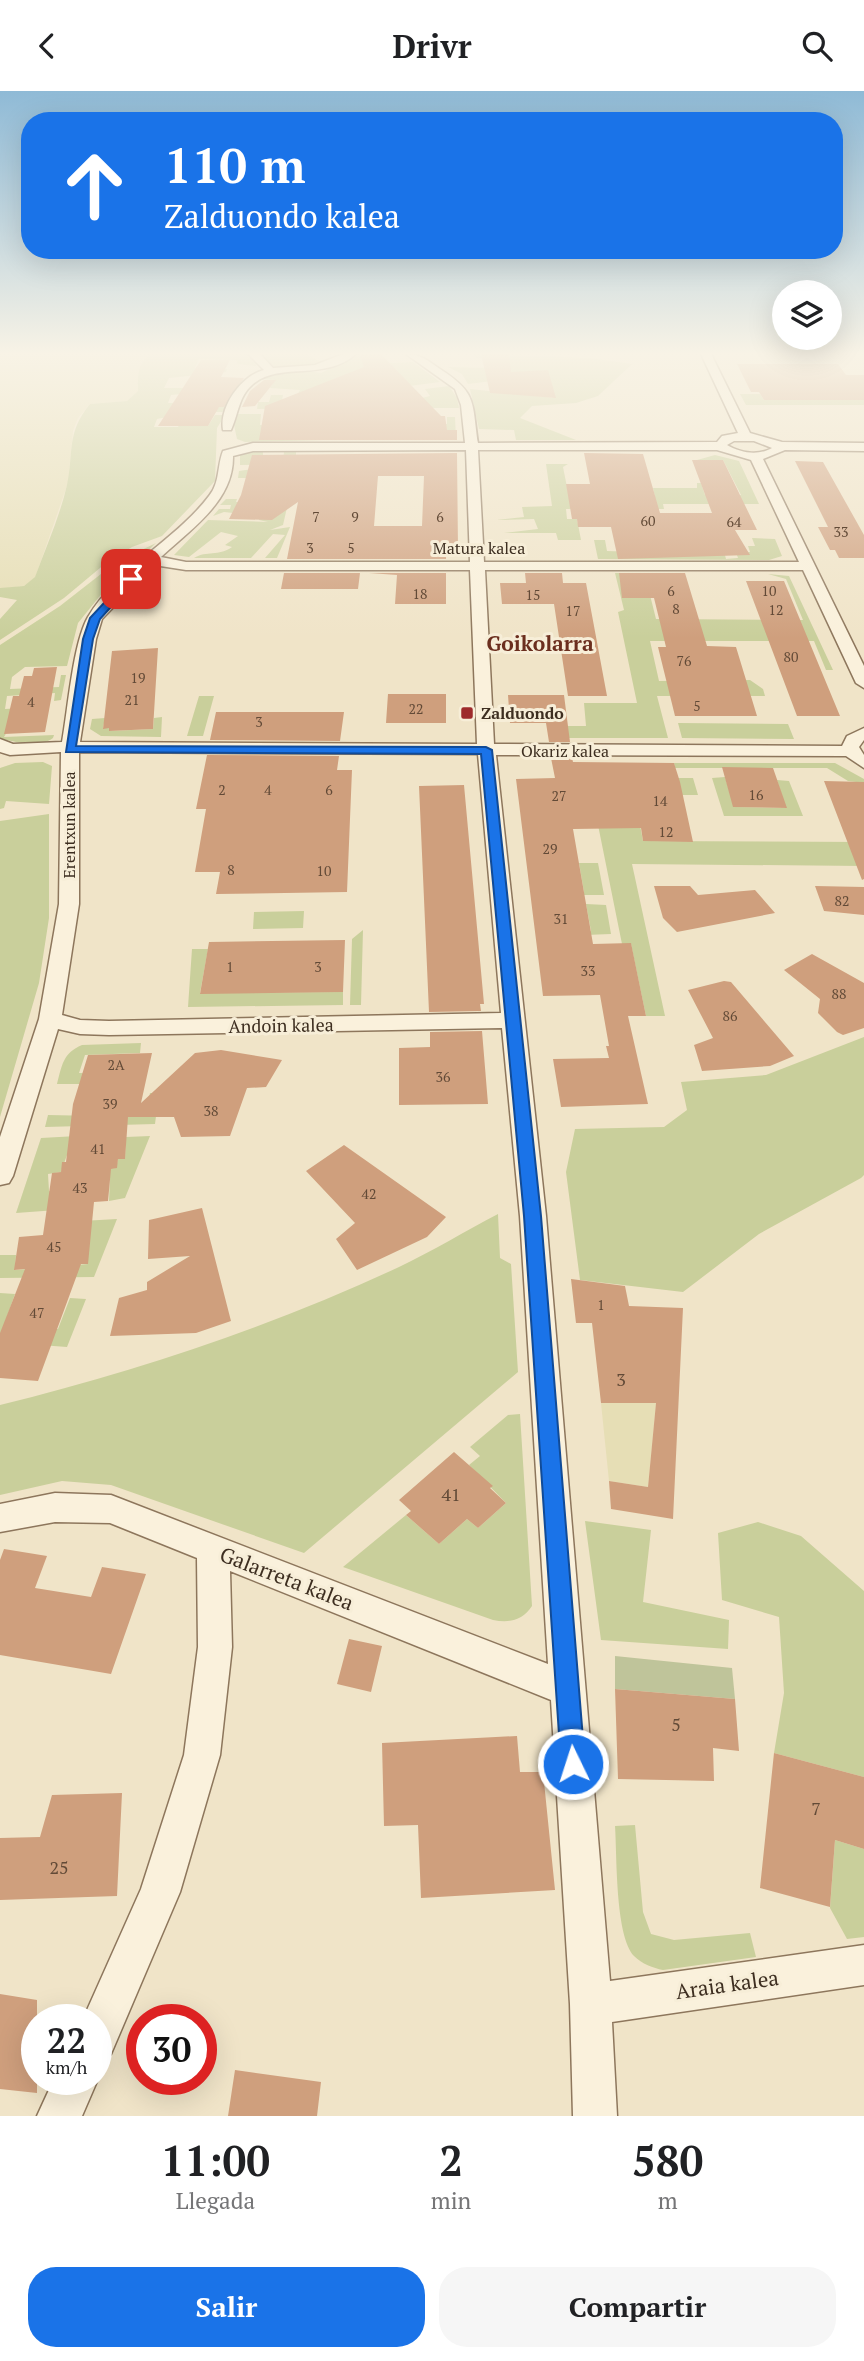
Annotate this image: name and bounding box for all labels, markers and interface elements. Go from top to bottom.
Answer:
text: Drivr [392,25,472,67]
icon: back [28,27,66,65]
icon: search [798,27,836,65]
text: 110 m [164,132,306,197]
icon: ahead [49,140,140,231]
text: Zalduondo kalea [164,195,400,237]
map controls [772,280,842,350]
button: layers [772,280,842,350]
house number: 7 [312,507,320,526]
house number: 9 [351,507,359,526]
house number: 6 [436,507,444,526]
house number: 60 [641,511,655,530]
house number: 64 [727,512,742,531]
house number: 33 [834,522,848,541]
street label: Matura kalea [433,537,525,559]
house number: 3 [306,538,314,557]
house number: 5 [347,538,355,557]
pin [101,549,161,609]
icon: arrive [112,560,150,598]
house number: 6 [667,581,675,600]
house number: 10 [762,581,776,600]
house number: 18 [413,584,427,603]
house number: 15 [526,585,540,604]
house number: 8 [672,599,680,618]
house number: 12 [769,600,783,619]
house number: 17 [566,601,580,620]
district label: Goikolarra [486,629,594,657]
house number: 80 [784,647,798,666]
house number: 76 [677,651,692,670]
house number: 19 [131,668,145,687]
house number: 21 [125,690,139,709]
house number: 4 [27,692,35,711]
house number: 5 [693,696,701,715]
house number: 22 [409,699,423,718]
place label: Zalduondo [481,702,564,724]
marker: Zalduondo [459,705,475,721]
house number: 3 [255,712,263,731]
street label: Okariz kalea [521,740,609,762]
street label: Erentxun kalea [58,771,80,879]
house number: 2 [218,780,226,799]
house number: 4 [264,780,272,799]
house number: 6 [325,780,333,799]
house number: 16 [749,785,764,804]
house number: 27 [552,786,566,805]
house number: 14 [653,791,668,810]
house number: 12 [659,822,673,841]
house number: 29 [543,839,557,858]
house number: 8 [227,860,235,879]
house number: 10 [317,861,331,880]
house number: 82 [835,891,849,910]
house number: 31 [554,909,568,928]
house number: 1 [226,957,234,976]
house number: 3 [314,957,322,976]
house number: 33 [581,961,595,980]
house number: 88 [832,984,846,1003]
house number: 86 [723,1006,738,1025]
street label: Andoin kalea [228,1012,334,1038]
house number: 2A [107,1055,125,1074]
house number: 36 [436,1067,451,1086]
house number: 39 [103,1094,117,1113]
house number: 38 [204,1101,218,1120]
house number: 41 [91,1139,105,1158]
house number: 43 [73,1178,87,1197]
house number: 42 [362,1184,376,1203]
house number: 45 [47,1237,61,1256]
house number: 1 [597,1295,605,1314]
house number: 47 [30,1303,44,1322]
house number: 3 [616,1367,626,1391]
house number: 41 [441,1482,461,1506]
street label: Galarreta kalea [216,1540,358,1616]
house number: 5 [671,1712,681,1736]
position arrow [536,1727,610,1801]
house number: 7 [811,1796,821,1820]
house number: 25 [49,1855,69,1879]
street label: Araia kalea [674,1963,781,2005]
speed limit sign: 30 [126,2004,217,2095]
text: 22 [47,2017,86,2063]
text: km/h [46,2055,87,2079]
text: 11:00 [161,2132,270,2188]
text: 2 [439,2132,463,2188]
text: 580 [632,2132,703,2188]
text: Llegada [176,2185,255,2216]
text: min [431,2185,471,2216]
text: m [658,2185,678,2216]
button: Salir [28,2267,425,2347]
button: Compartir [439,2267,836,2347]

